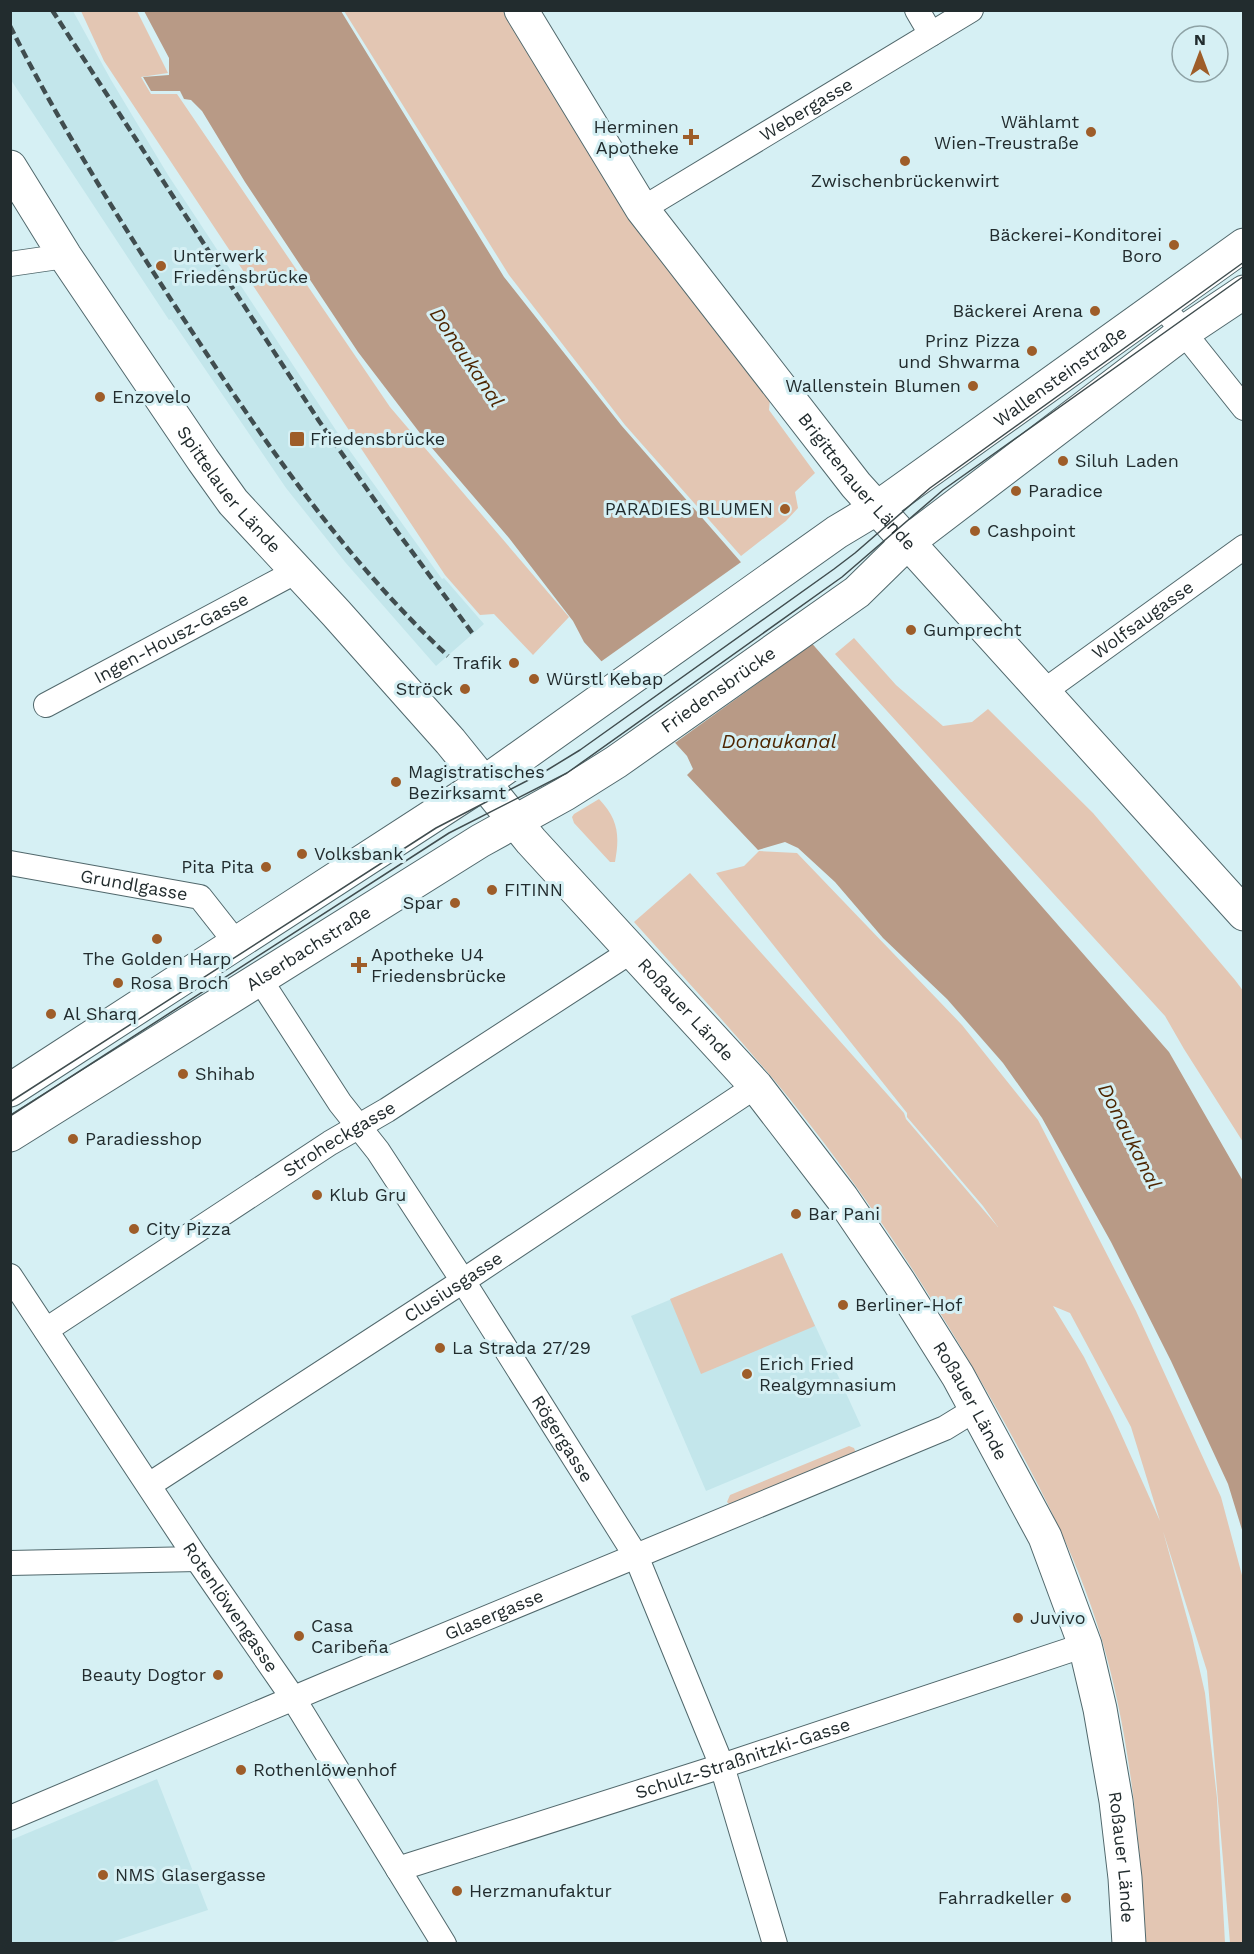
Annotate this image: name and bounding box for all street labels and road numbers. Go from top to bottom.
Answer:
street label: Webergasse [756,73,856,145]
street label: Wallensteinstraße [989,322,1131,431]
street label: Brigittenauer Lände [794,408,921,554]
street label: Spittelauer Lände [173,422,286,557]
street label: Wolfsaugasse [1088,576,1197,663]
street label: Ingen-Housz-Gasse [90,588,252,687]
street label: Friedensbrücke [657,642,779,737]
street label: Grundlgasse [79,865,189,905]
street label: Alserbachstraße [242,901,374,995]
street label: Roßauer Lände [634,954,739,1065]
street label: Stroheckgasse [279,1096,399,1181]
street label: Clusiusgasse [400,1247,506,1326]
street label: Roßauer Lände [929,1338,1012,1463]
street label: Rögergasse [528,1391,598,1486]
street label: Rotenlöwengasse [179,1538,283,1676]
street label: Glasergasse [442,1585,546,1644]
street label: Schulz-Straßnitzki-Gasse [633,1713,853,1803]
street label: Roßauer Lände [1104,1789,1139,1923]

